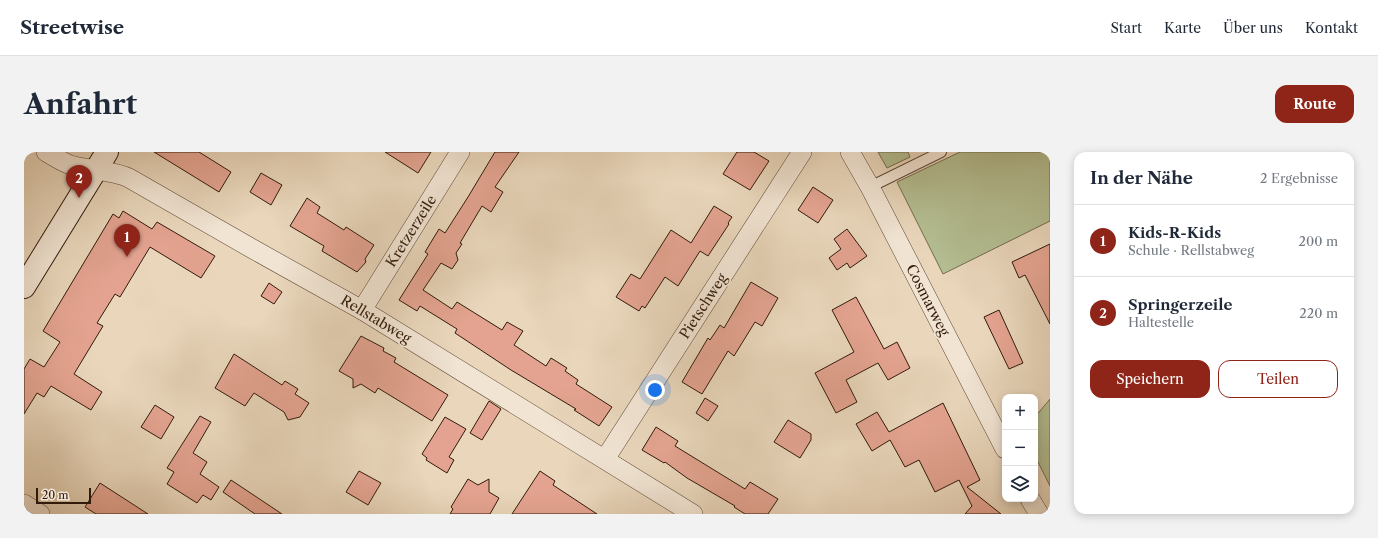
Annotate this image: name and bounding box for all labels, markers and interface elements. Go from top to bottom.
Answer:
text: Streetwise [20,16,124,39]
text: Start [1110,19,1142,37]
text: Karte [1164,19,1201,37]
text: Über uns [1223,19,1283,37]
text: Kontakt [1305,19,1358,37]
button: Route [1275,85,1354,123]
text: Anfahrt [24,87,137,121]
pin: 2 [66,165,92,198]
text: In der Nähe [1090,168,1193,188]
text: 2 Ergebnisse [1260,170,1338,186]
street label: Kretzerzeile [382,191,440,270]
text: Kids-R-Kids [1128,223,1221,242]
pin: 1 [114,224,140,257]
text: 1 [1100,233,1106,249]
text: 200 m [1298,233,1338,249]
text: Schule · Rellstabweg [1128,242,1254,258]
street label: Cosmarweg [902,261,954,339]
street label: Pietschweg [675,269,731,342]
street label: Rellstabweg [337,291,415,347]
text: Springerzeile [1128,295,1232,314]
text: 2 [1099,305,1107,321]
text: 220 m [1299,305,1338,321]
text: Haltestelle [1128,314,1194,330]
button: Speichern [1090,360,1210,398]
button: Teilen [1218,360,1338,398]
your location [645,380,665,400]
map controls [1002,394,1038,502]
button: + [1002,394,1038,430]
button: − [1002,430,1038,466]
button: layers [1002,466,1038,502]
scale bar [36,486,91,505]
text: 20 m [42,488,68,502]

